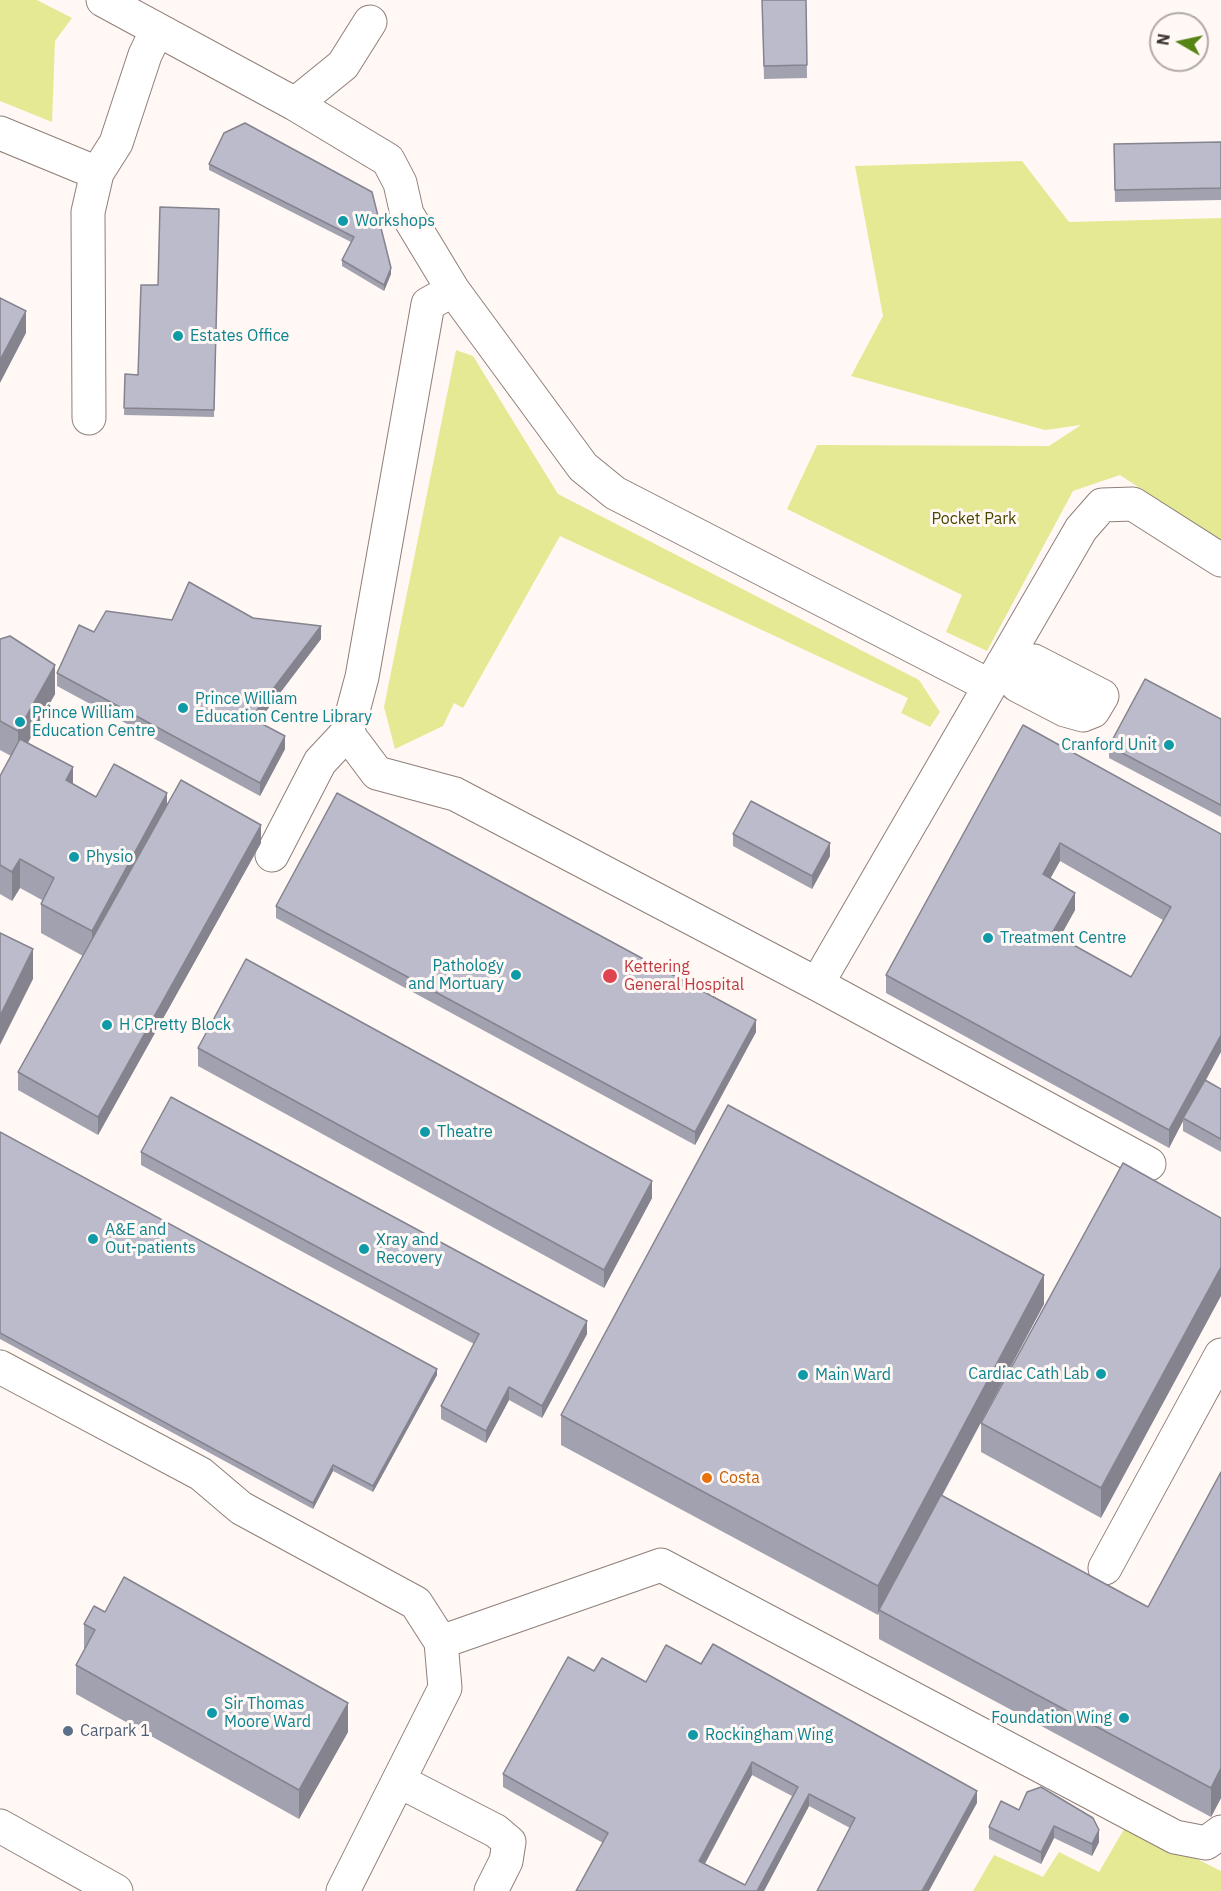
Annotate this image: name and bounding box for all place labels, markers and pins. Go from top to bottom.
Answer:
place label: Workshops [355,211,435,231]
marker: Workshops [336,214,350,228]
place label: Estates Office [190,326,289,346]
marker: Estates Office [171,329,185,343]
place label: Prince William Education Centre Library [195,689,372,727]
marker: Prince William Education Centre Library [176,701,190,715]
place label: Prince William Education Centre [32,703,156,741]
marker: Prince William Education Centre [13,715,27,729]
place label: Cranford Unit [1061,735,1157,755]
marker: Cranford Unit [1162,738,1176,752]
place label: Physio [86,847,133,867]
marker: Physio [67,850,81,864]
place label: Treatment Centre [1000,928,1126,948]
marker: Treatment Centre [981,931,995,945]
place label: Pathology and Mortuary [408,956,504,994]
place label: Kettering General Hospital [624,957,744,995]
marker: Kettering General Hospital [601,967,619,985]
marker: Pathology and Mortuary [509,968,523,982]
place label: H CPretty Block [119,1015,231,1035]
marker: H CPretty Block [100,1018,114,1032]
place label: Theatre [437,1122,493,1142]
marker: Theatre [418,1125,432,1139]
place label: A&E and Out-patients [105,1220,196,1258]
place label: Xray and Recovery [376,1230,442,1268]
marker: A&E and Out-patients [86,1232,100,1246]
marker: Xray and Recovery [357,1242,371,1256]
place label: Cardiac Cath Lab [968,1364,1089,1384]
place label: Main Ward [815,1365,891,1385]
marker: Cardiac Cath Lab [1094,1367,1108,1381]
marker: Main Ward [796,1368,810,1382]
place label: Costa [719,1468,760,1488]
marker: Costa [700,1471,714,1485]
place label: Sir Thomas Moore Ward [224,1694,311,1732]
marker: Sir Thomas Moore Ward [205,1706,219,1720]
place label: Foundation Wing [991,1708,1112,1728]
marker: Foundation Wing [1117,1711,1131,1725]
place label: Carpark 1 [80,1721,150,1741]
marker: Carpark 1 [61,1724,75,1738]
place label: Rockingham Wing [705,1725,833,1745]
marker: Rockingham Wing [686,1728,700,1742]

